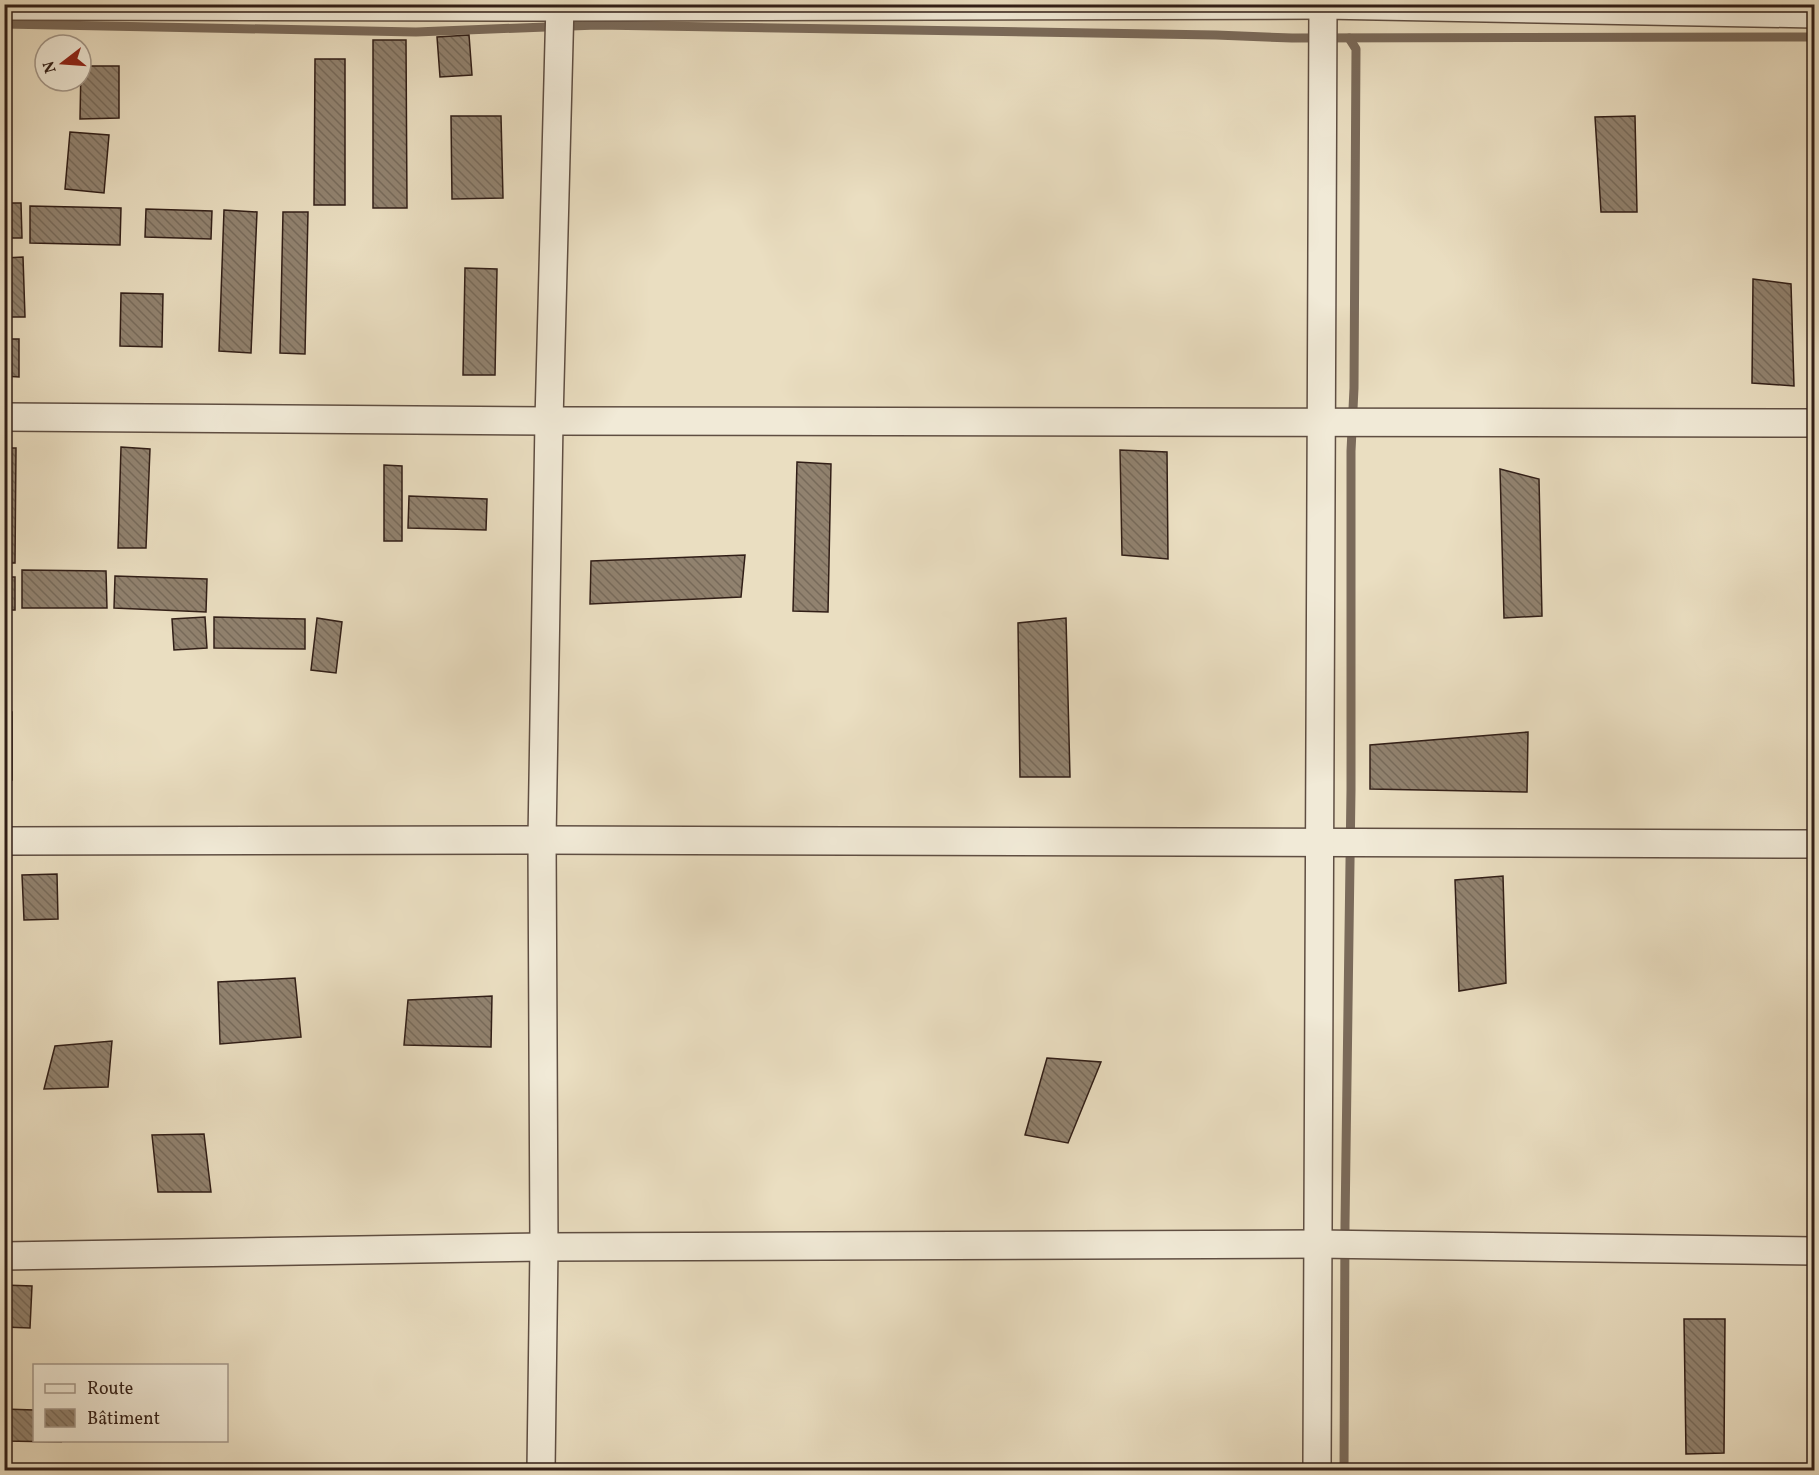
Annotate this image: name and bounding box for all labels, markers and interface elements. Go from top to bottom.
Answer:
north arrow [33,33,93,93]
text: N [38,58,63,76]
legend [33,1364,228,1442]
text: Route [87,1377,133,1402]
text: Bâtiment [87,1407,160,1432]

